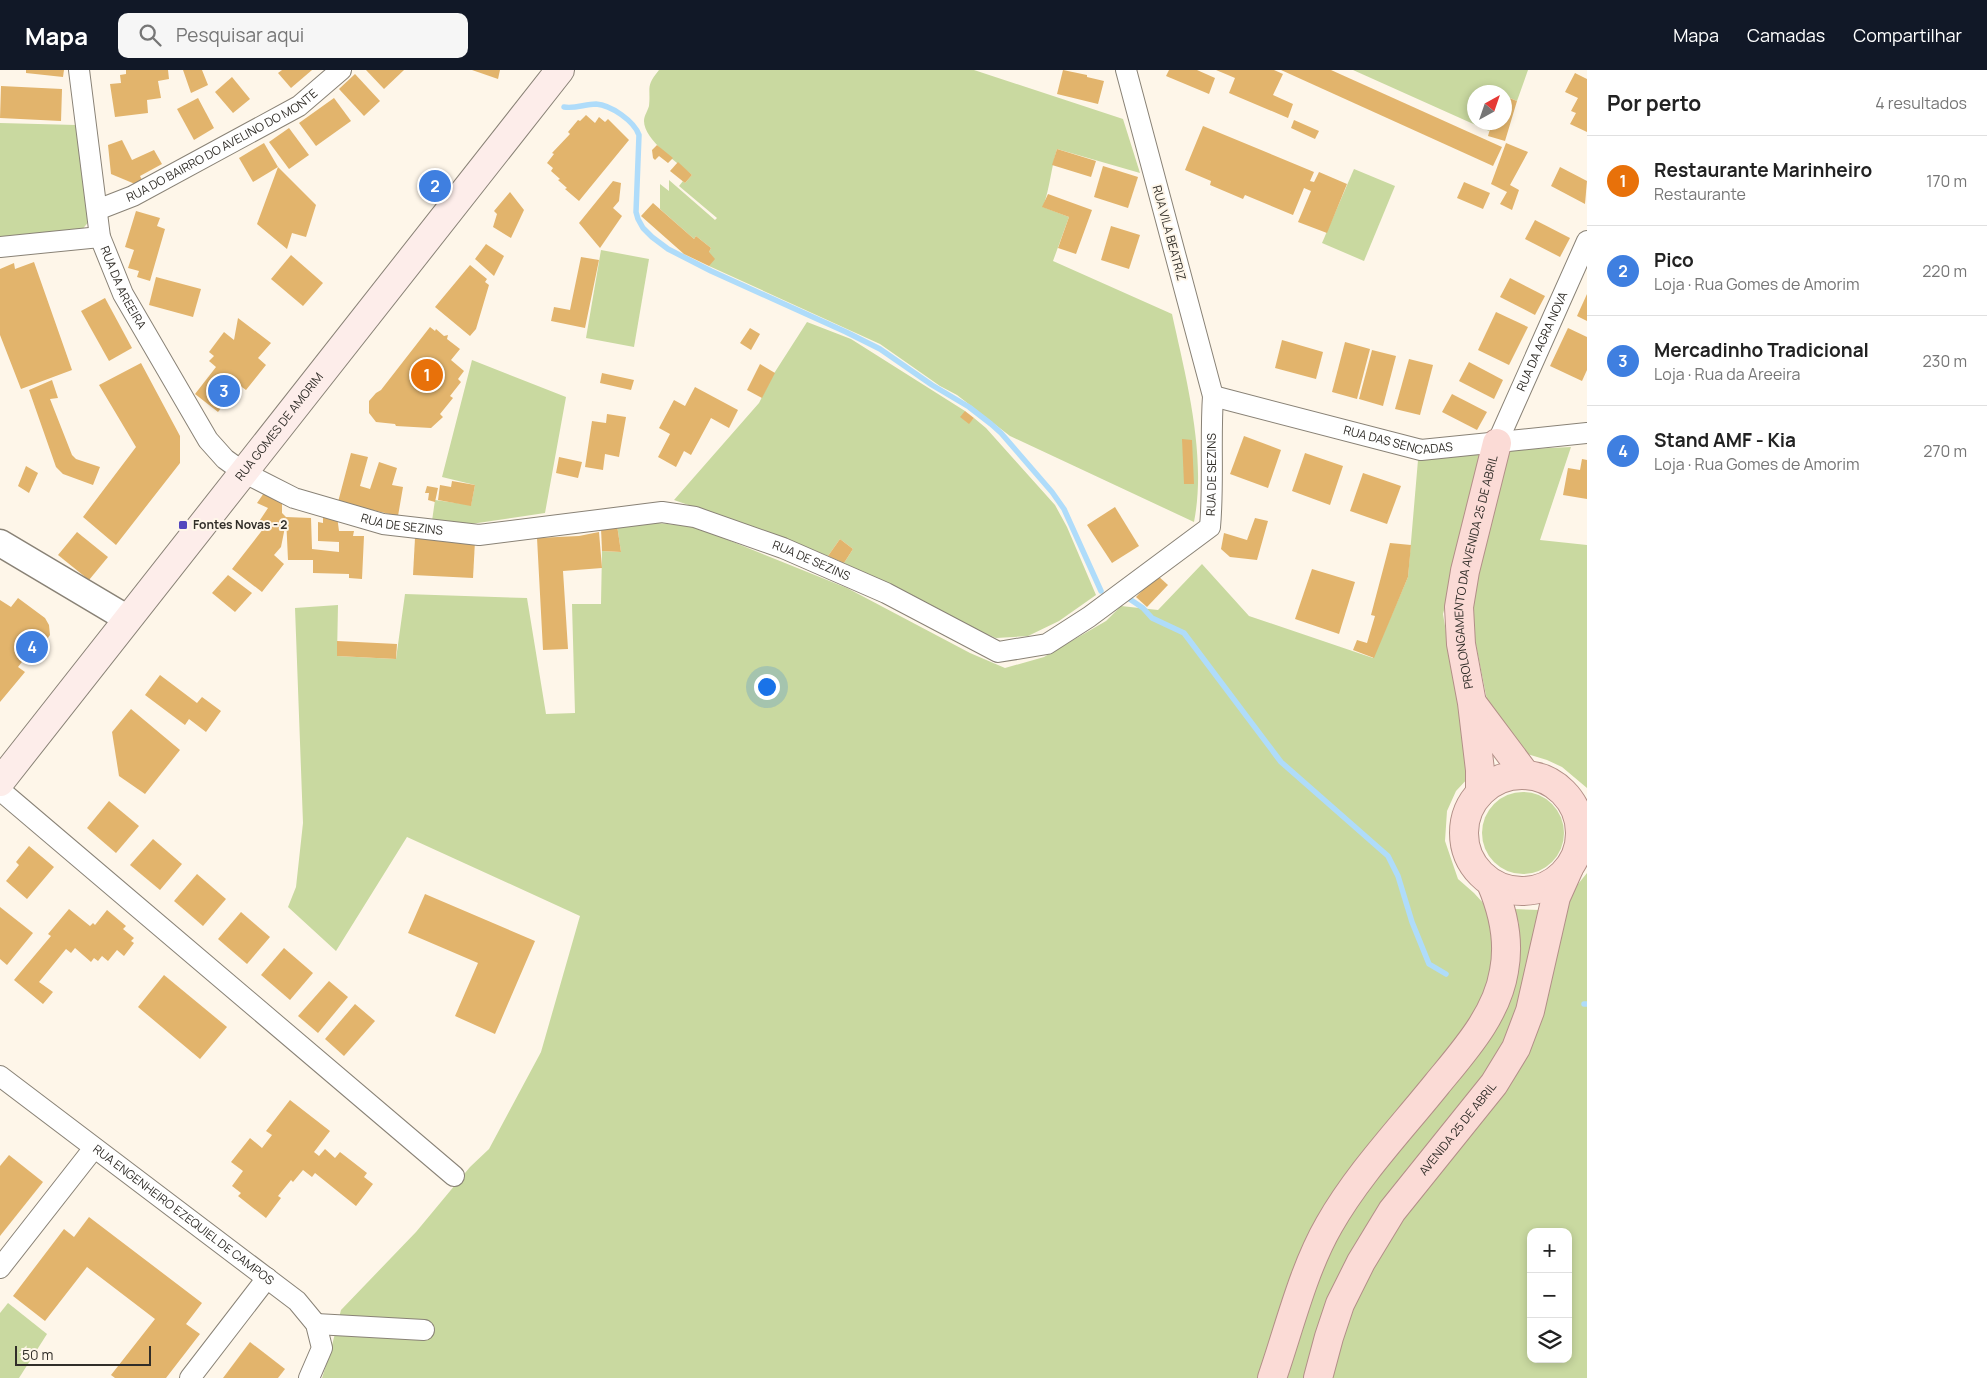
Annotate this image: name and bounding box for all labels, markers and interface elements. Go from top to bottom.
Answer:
search box [118,13,468,58]
text: Mapa [25,19,88,52]
icon: search [136,21,164,49]
text: Pesquisar aqui [176,22,304,48]
text: Mapa [1673,23,1719,47]
text: Camadas [1747,23,1825,47]
text: Compartilhar [1853,23,1962,47]
street label: RUA DO BAIRRO DO AVELINO DO MONTE [124,85,321,206]
north arrow [1467,85,1512,130]
text: Por perto [1607,89,1701,117]
text: 4 resultados [1875,92,1967,114]
text: Restaurante Marinheiro [1654,157,1872,183]
pin: 2 [419,167,451,205]
text: 1 [1619,170,1627,192]
text: 170 m [1926,170,1967,192]
street label: RUA VILA BEATRIZ [1149,183,1190,282]
text: Restaurante [1654,183,1746,205]
street label: RUA DA AREEIRA [97,243,151,332]
text: Pico [1654,247,1694,273]
text: 2 [1618,260,1628,282]
text: 220 m [1922,260,1967,282]
text: Loja · Rua Gomes de Amorim [1654,273,1860,295]
street label: RUA DA AGRA NOVA [1512,288,1572,394]
text: Mercadinho Tradicional [1654,337,1869,363]
text: 3 [1618,350,1628,372]
text: 230 m [1923,350,1967,372]
pin: 1 [411,356,443,394]
text: Loja · Rua da Areeira [1654,363,1800,385]
street label: RUA GOMES DE AMORIM [231,369,327,484]
pin: 3 [208,372,240,410]
street label: RUA DAS SENCADAS [1342,421,1454,458]
text: Stand AMF - Kia [1654,427,1796,453]
street label: RUA DE SEZINS [1202,433,1220,516]
text: 4 [1618,440,1628,462]
text: 270 m [1923,440,1967,462]
street label: PROLONGAMENTO DA AVENIDA 25 DE ABRIL [1450,453,1502,690]
text: Loja · Rua Gomes de Amorim [1654,453,1860,475]
street label: RUA DE SEZINS [359,509,444,539]
place label: Fontes Novas - 2 [193,516,287,533]
marker: Fontes Novas - 2 [177,519,189,531]
street label: RUA DE SEZINS [770,536,853,584]
pin: 4 [16,628,48,666]
your location [754,674,780,700]
street label: AVENIDA 25 DE ABRIL [1415,1079,1500,1179]
street label: RUA ENGENHEIRO EZEQUIEL DE CAMPOS [90,1140,278,1289]
map controls [1527,1228,1572,1363]
button: + [1527,1228,1572,1273]
button: − [1527,1273,1572,1318]
button: layers [1527,1318,1572,1363]
scale bar [15,1343,151,1366]
text: 50 m [22,1345,53,1364]

